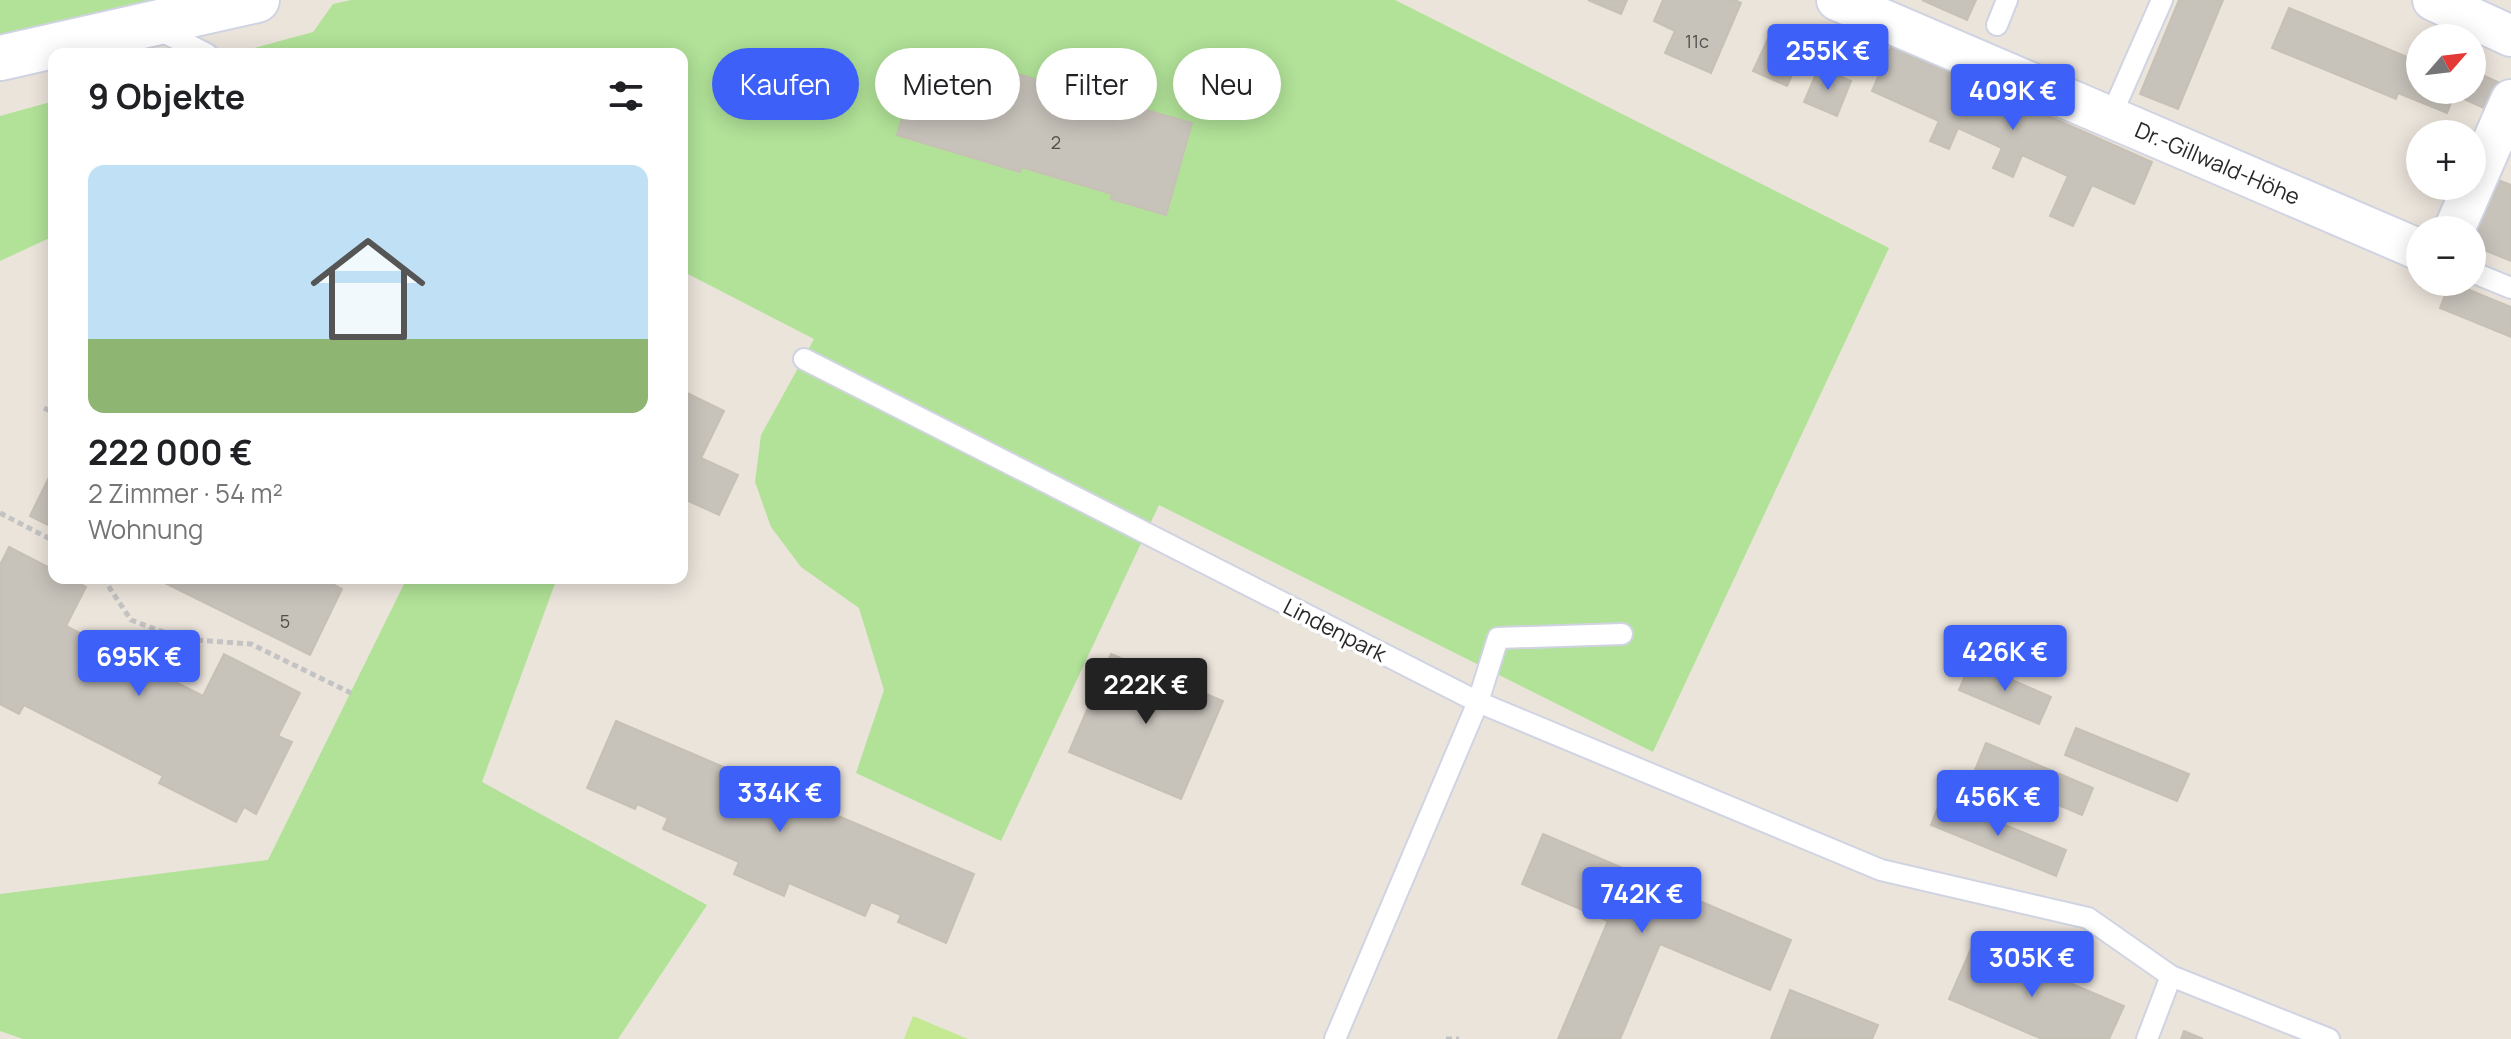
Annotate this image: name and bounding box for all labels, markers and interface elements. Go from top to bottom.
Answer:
pin: 255K € [1763,24,1893,92]
north arrow [2406,24,2486,104]
map controls [2406,24,2486,296]
house number: 11c [1685,29,1709,53]
text: 255K € [1785,32,1871,68]
chip: Kaufen [712,48,859,120]
chip: Mieten [875,48,1020,120]
chip: Filter [1036,48,1157,120]
chip: Neu [1173,48,1281,120]
pin: 409K € [1948,64,2078,132]
text: 409K € [1969,72,2057,108]
text: 9 Objekte [88,73,245,119]
icon: filters [604,74,648,118]
street label: Dr.-Gillwald-Höhe [2130,115,2305,212]
button: + [2406,120,2486,200]
house number: 2 [1051,130,1061,154]
button: − [2406,216,2486,296]
icon: home [296,217,440,361]
text: 222 000 € [88,429,253,475]
text: 2 Zimmer · 54 m² [88,475,283,511]
text: Wohnung [88,511,203,547]
street label: Lindenpark [1278,591,1393,669]
house number: 5 [280,609,290,633]
pin: 426K € [1940,625,2070,693]
pin: 695K € [74,630,204,698]
text: 426K € [1962,633,2048,669]
text: 695K € [96,638,182,674]
pin: 222K € [1081,658,1211,726]
text: 222K € [1103,666,1189,702]
pin: 334K € [715,766,845,834]
pin: 456K € [1933,770,2063,838]
text: 334K € [737,774,823,810]
text: 456K € [1955,778,2041,814]
pin: 742K € [1577,867,1707,935]
text: 742K € [1600,875,1684,911]
pin: 305K € [1967,931,2097,999]
text: 305K € [1989,939,2075,975]

